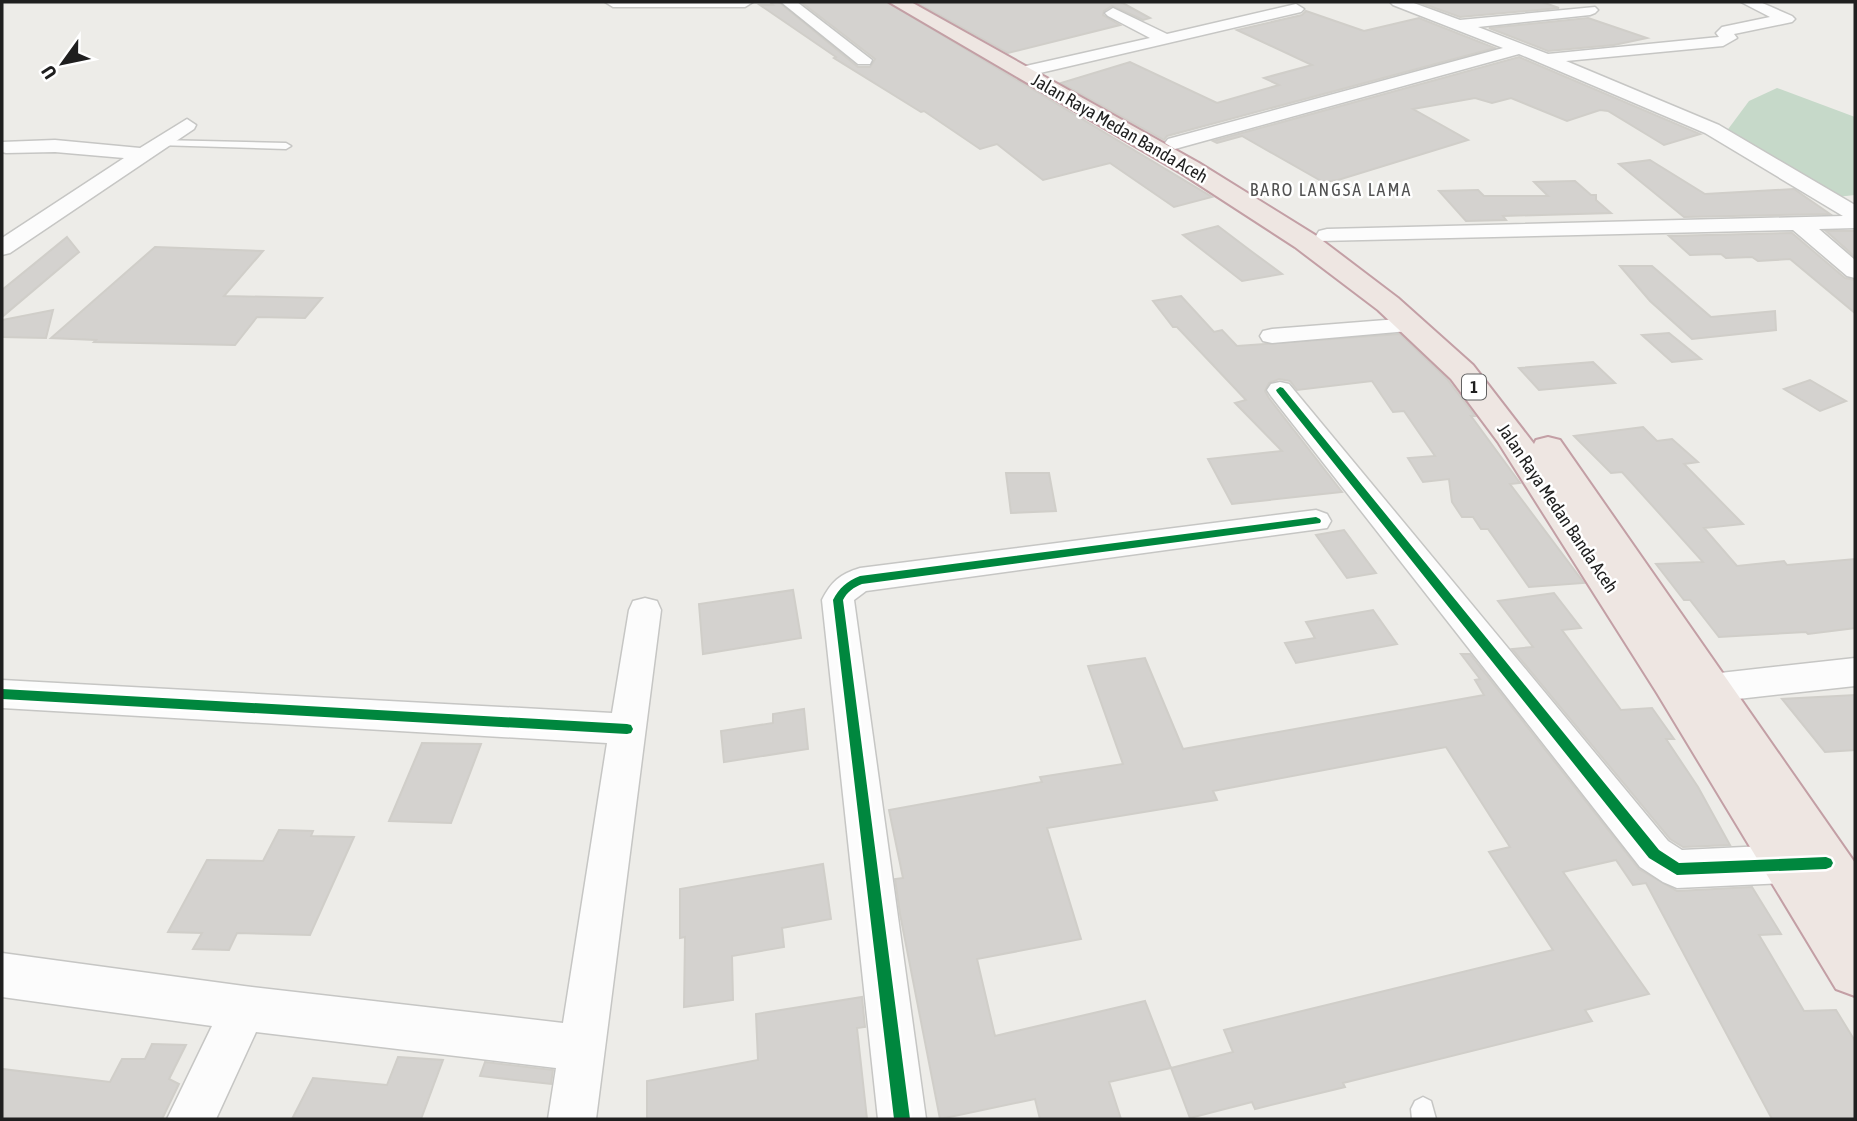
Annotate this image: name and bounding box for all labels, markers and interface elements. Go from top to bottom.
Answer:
north arrow [28,28,98,98]
text: U [36,62,61,83]
street label: Jalan Raya Medan Banda Aceh [1028,69,1212,187]
district label: BARO LANGSA LAMA [1250,179,1412,200]
road number: 1 [1462,374,1486,400]
street label: Jalan Raya Medan Banda Aceh [1494,419,1622,597]

